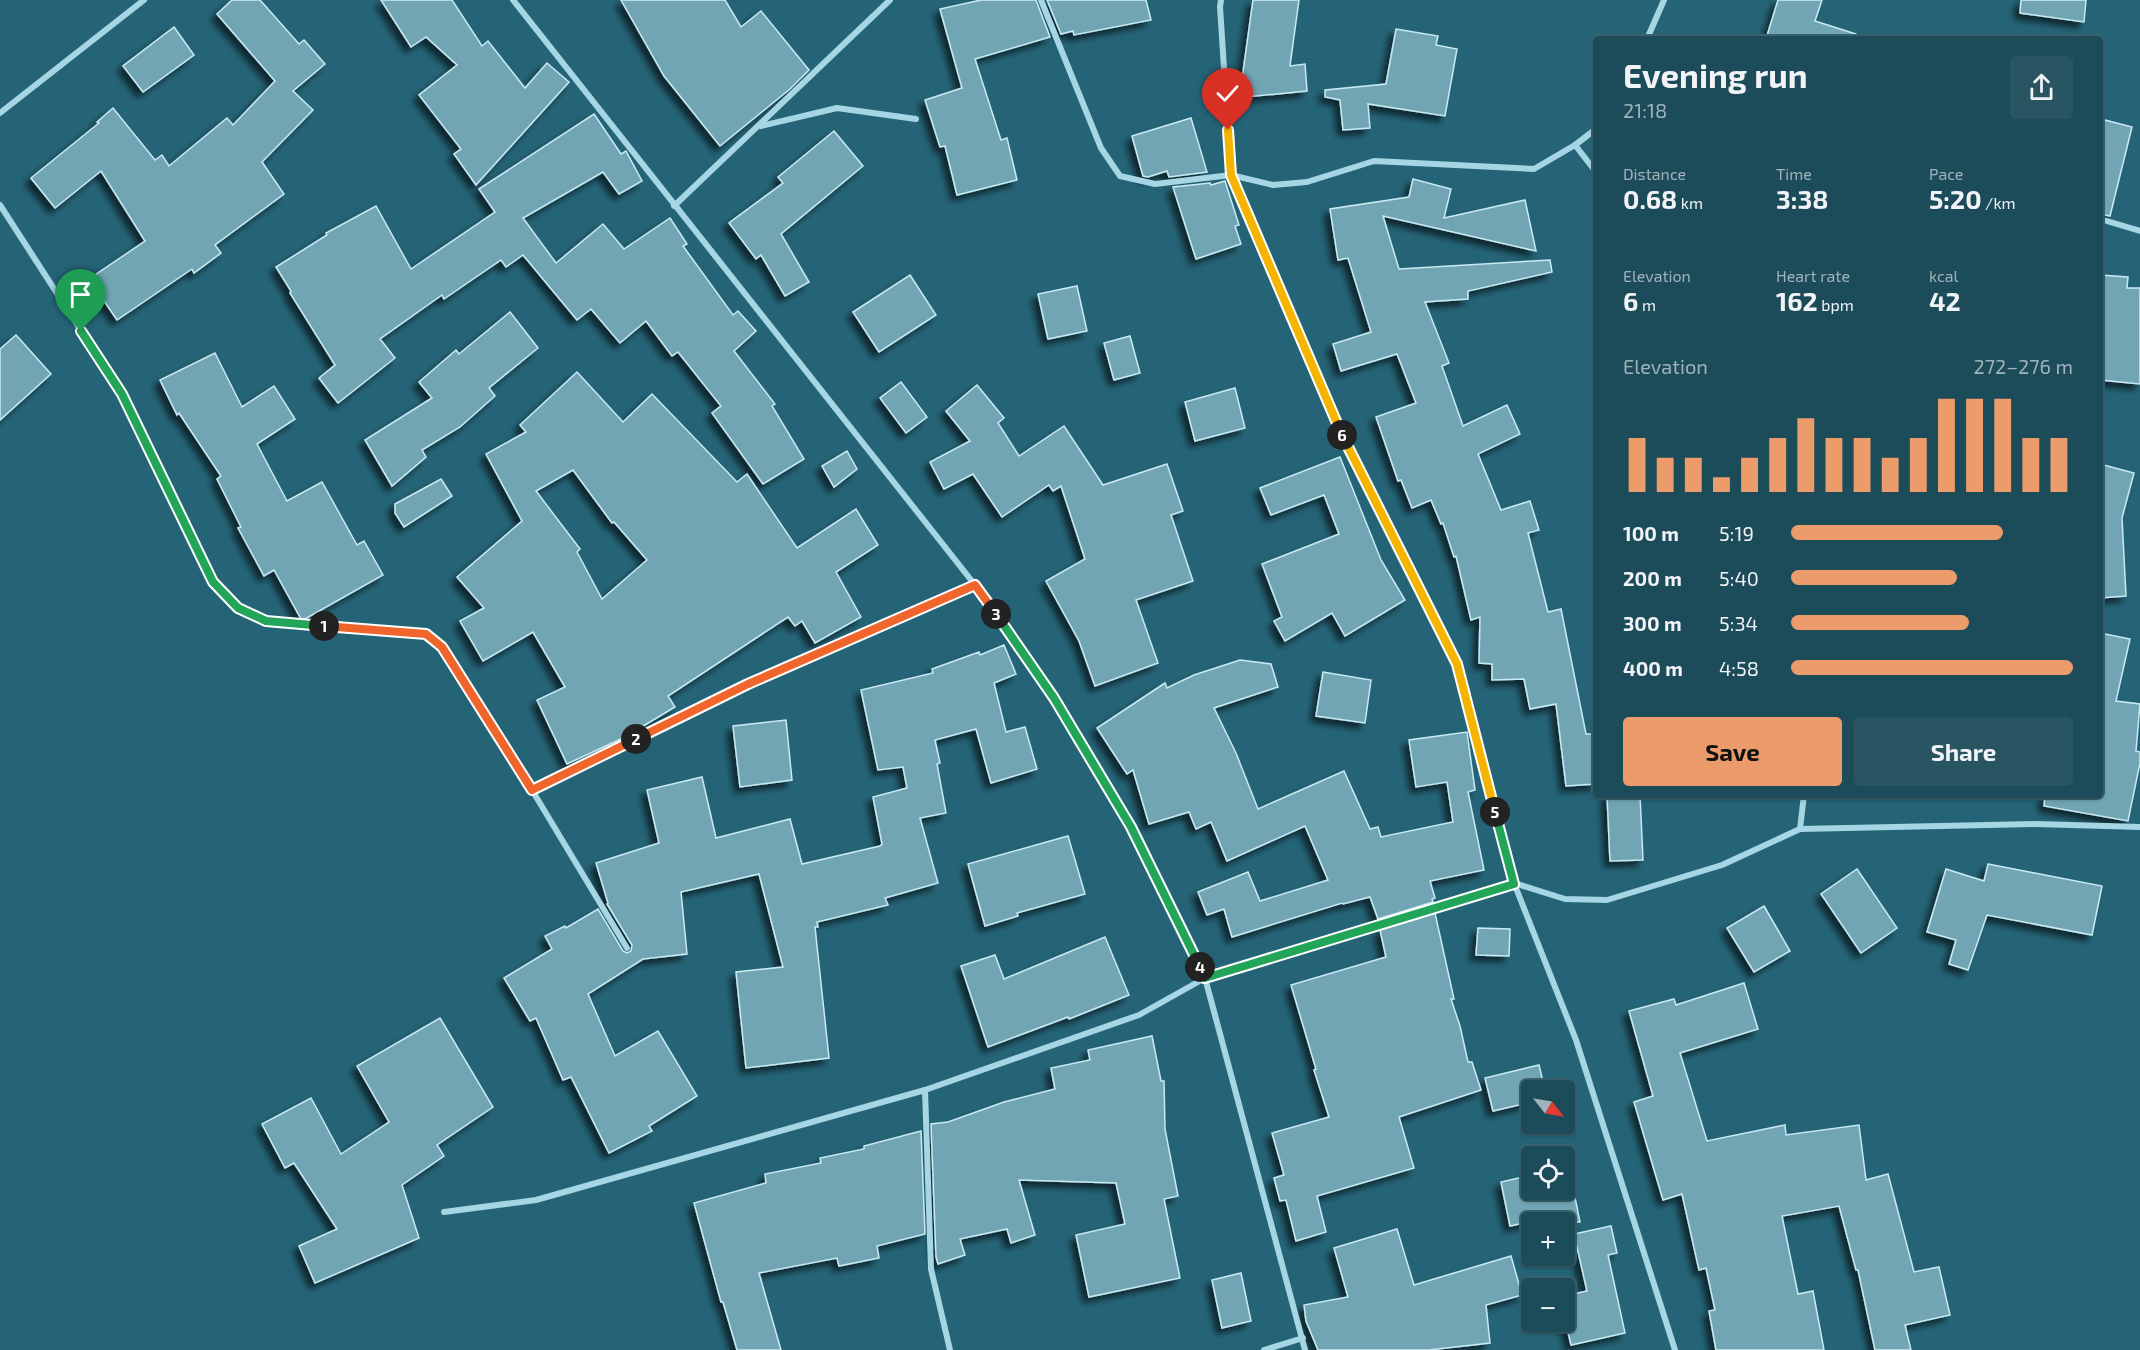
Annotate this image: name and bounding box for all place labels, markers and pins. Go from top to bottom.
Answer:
pin [1202,68,1253,130]
pin [55,269,106,331]
pin: 6 [1327,420,1357,450]
pin: 3 [981,599,1011,629]
pin: 1 [309,611,339,641]
pin: 2 [621,724,651,754]
pin: 5 [1480,797,1510,827]
pin: 4 [1185,952,1215,982]

